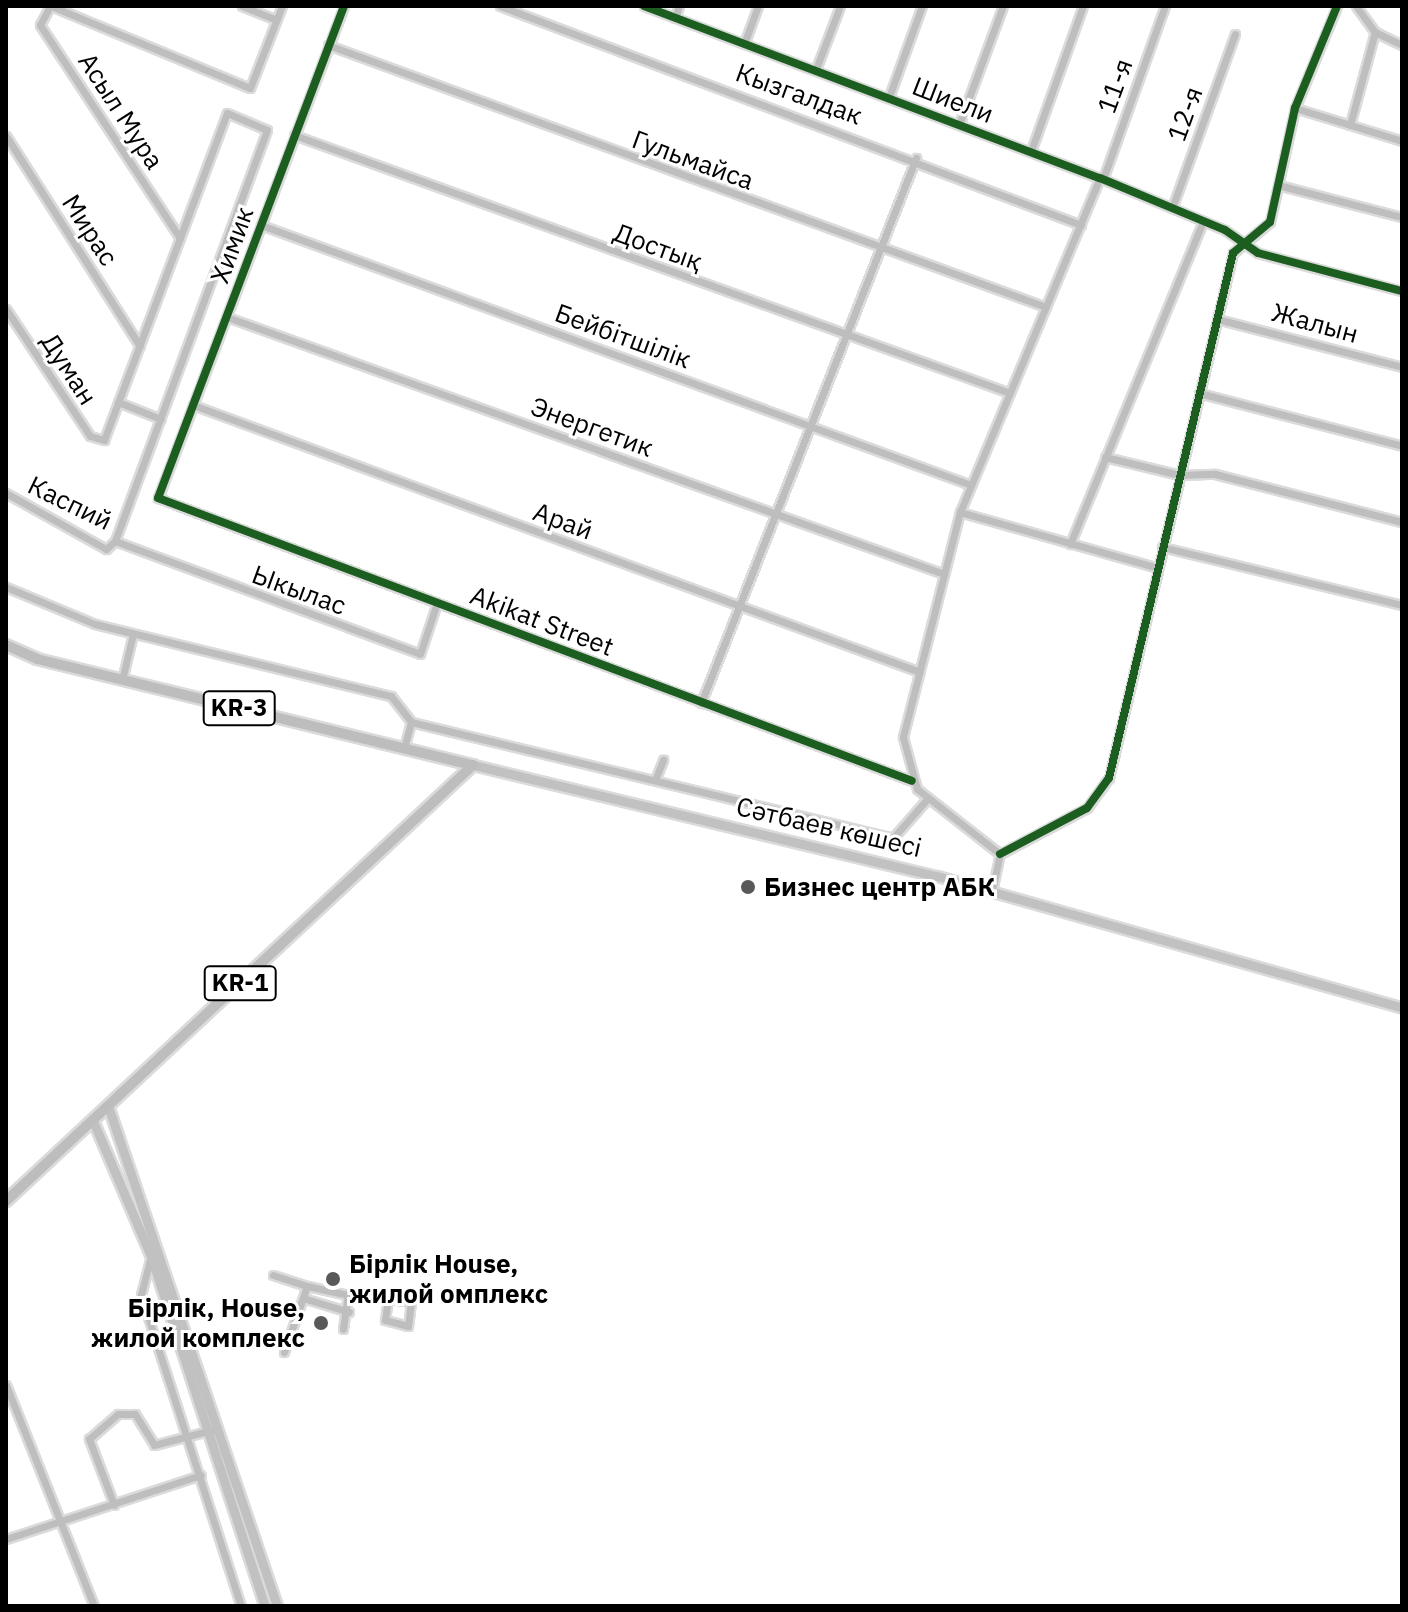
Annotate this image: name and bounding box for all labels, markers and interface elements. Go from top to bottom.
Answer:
street label: Асыл Мура [72,47,170,175]
street label: 11-я [1091,55,1139,117]
street label: Кызгалдак [732,57,866,131]
street label: Шиели [908,70,998,130]
street label: 12-я [1161,83,1209,145]
street label: Гульмайса [628,124,758,196]
street label: Мирас [56,189,124,271]
street label: Химик [204,203,260,287]
street label: Достық [609,217,707,277]
street label: Бейбітшілік [551,297,695,375]
street label: Жалын [1268,297,1362,349]
street label: Думан [34,327,104,411]
street label: Энергетик [527,391,657,463]
street label: Каспий [23,469,117,537]
street label: Арай [529,496,597,546]
street label: Ыкылас [248,559,350,621]
street label: Akikat Street [466,579,618,663]
road number: KR-3 [201,688,277,728]
street label: Сәтбаев көшесі [733,791,925,863]
place label: Бизнес центр АБК [764,871,995,903]
marker: Бизнес центр АБК [739,878,757,896]
road number: KR-1 [202,963,278,1003]
place label: Бірлік House, жилой омплекс [349,1248,548,1310]
marker: Бірлік House, жилой омплекс [324,1270,342,1288]
place label: Бірлік, House, жилой комплекс [91,1292,305,1354]
marker: Бірлік, House, жилой комплекс [312,1314,330,1332]

